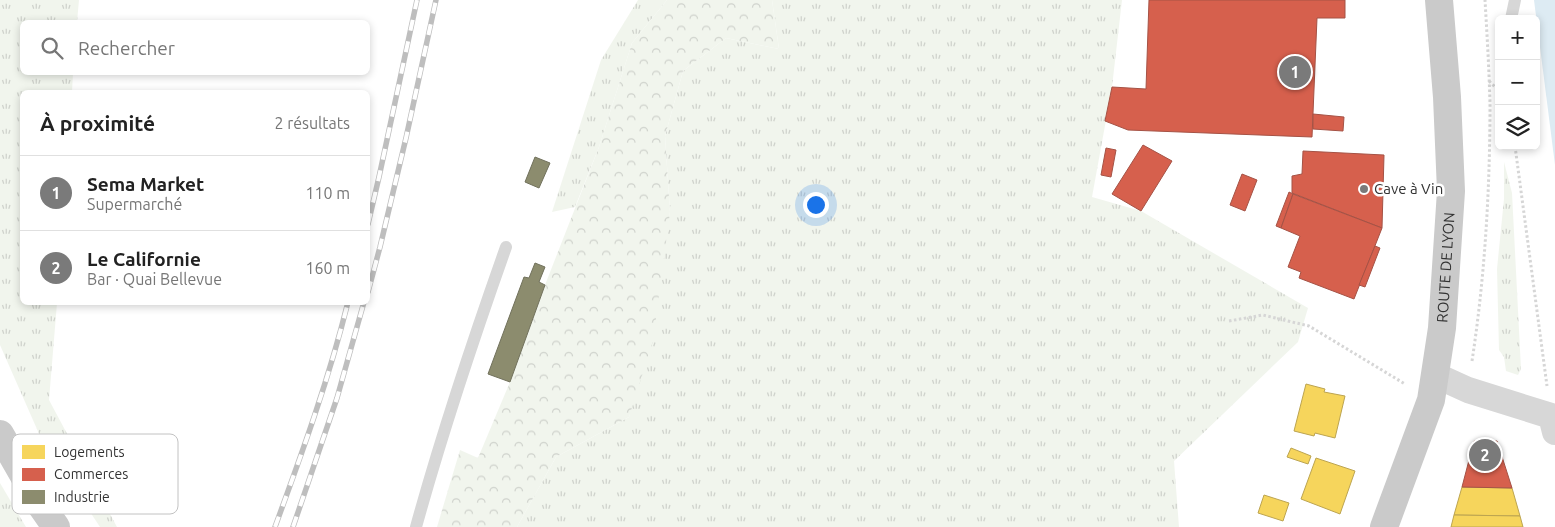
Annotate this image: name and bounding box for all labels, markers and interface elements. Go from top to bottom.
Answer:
map controls [1495,15,1540,150]
button: + [1495,15,1540,60]
search box [20,20,370,75]
icon: search [38,34,66,62]
text: Rechercher [78,37,175,59]
pin: 1 [1279,53,1311,91]
button: − [1495,60,1540,105]
button: layers [1495,105,1540,150]
text: À proximité [40,111,155,135]
text: 2 résultats [274,114,350,132]
text: Sema Market [87,173,204,195]
place label: Cave à Vin [1374,180,1443,197]
marker: Cave à Vin [1358,183,1370,195]
text: 1 [51,184,61,202]
text: 110 m [305,184,350,202]
your location [803,192,829,218]
text: Supermarché [87,195,182,213]
street label: ROUTE DE LYON [1433,212,1458,323]
text: Le Californie [87,248,201,270]
text: 2 [51,259,61,277]
text: 160 m [305,259,350,277]
text: Bar · Quai Bellevue [87,270,222,288]
legend [12,434,178,514]
pin: 2 [1469,436,1501,474]
text: Logements [54,444,124,460]
text: Commerces [54,466,128,482]
text: Industrie [54,489,110,505]

